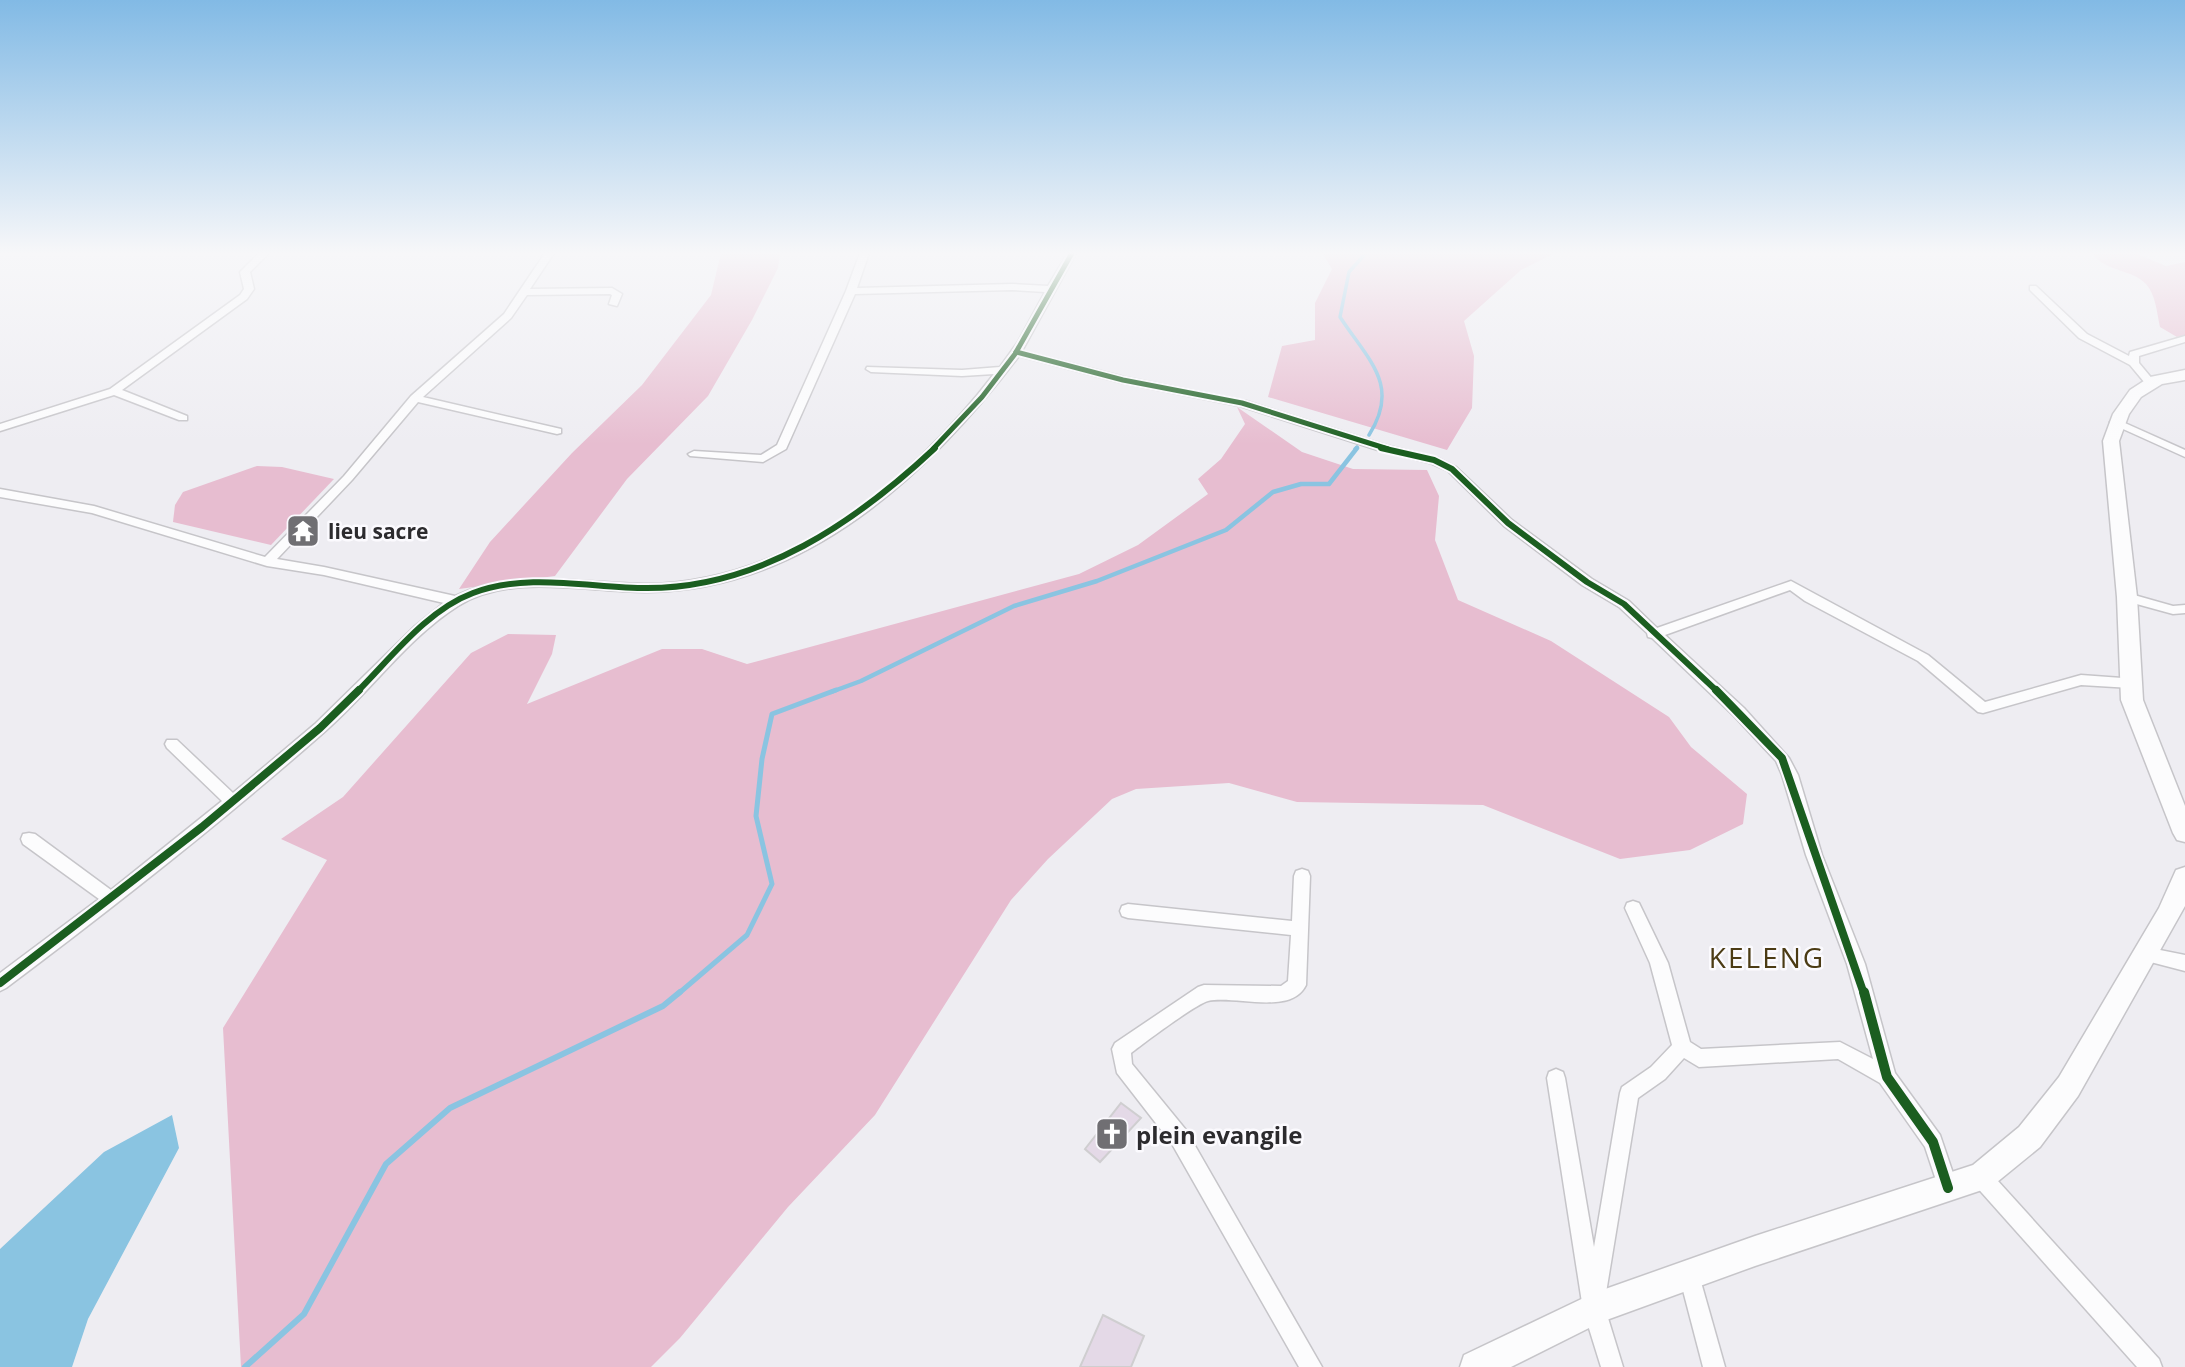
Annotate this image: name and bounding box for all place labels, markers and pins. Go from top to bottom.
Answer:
temple icon: lieu sacre [284,512,322,550]
place label: lieu sacre [328,517,428,545]
church icon: plein evangile [1093,1115,1131,1153]
place label: plein evangile [1136,1118,1303,1151]

